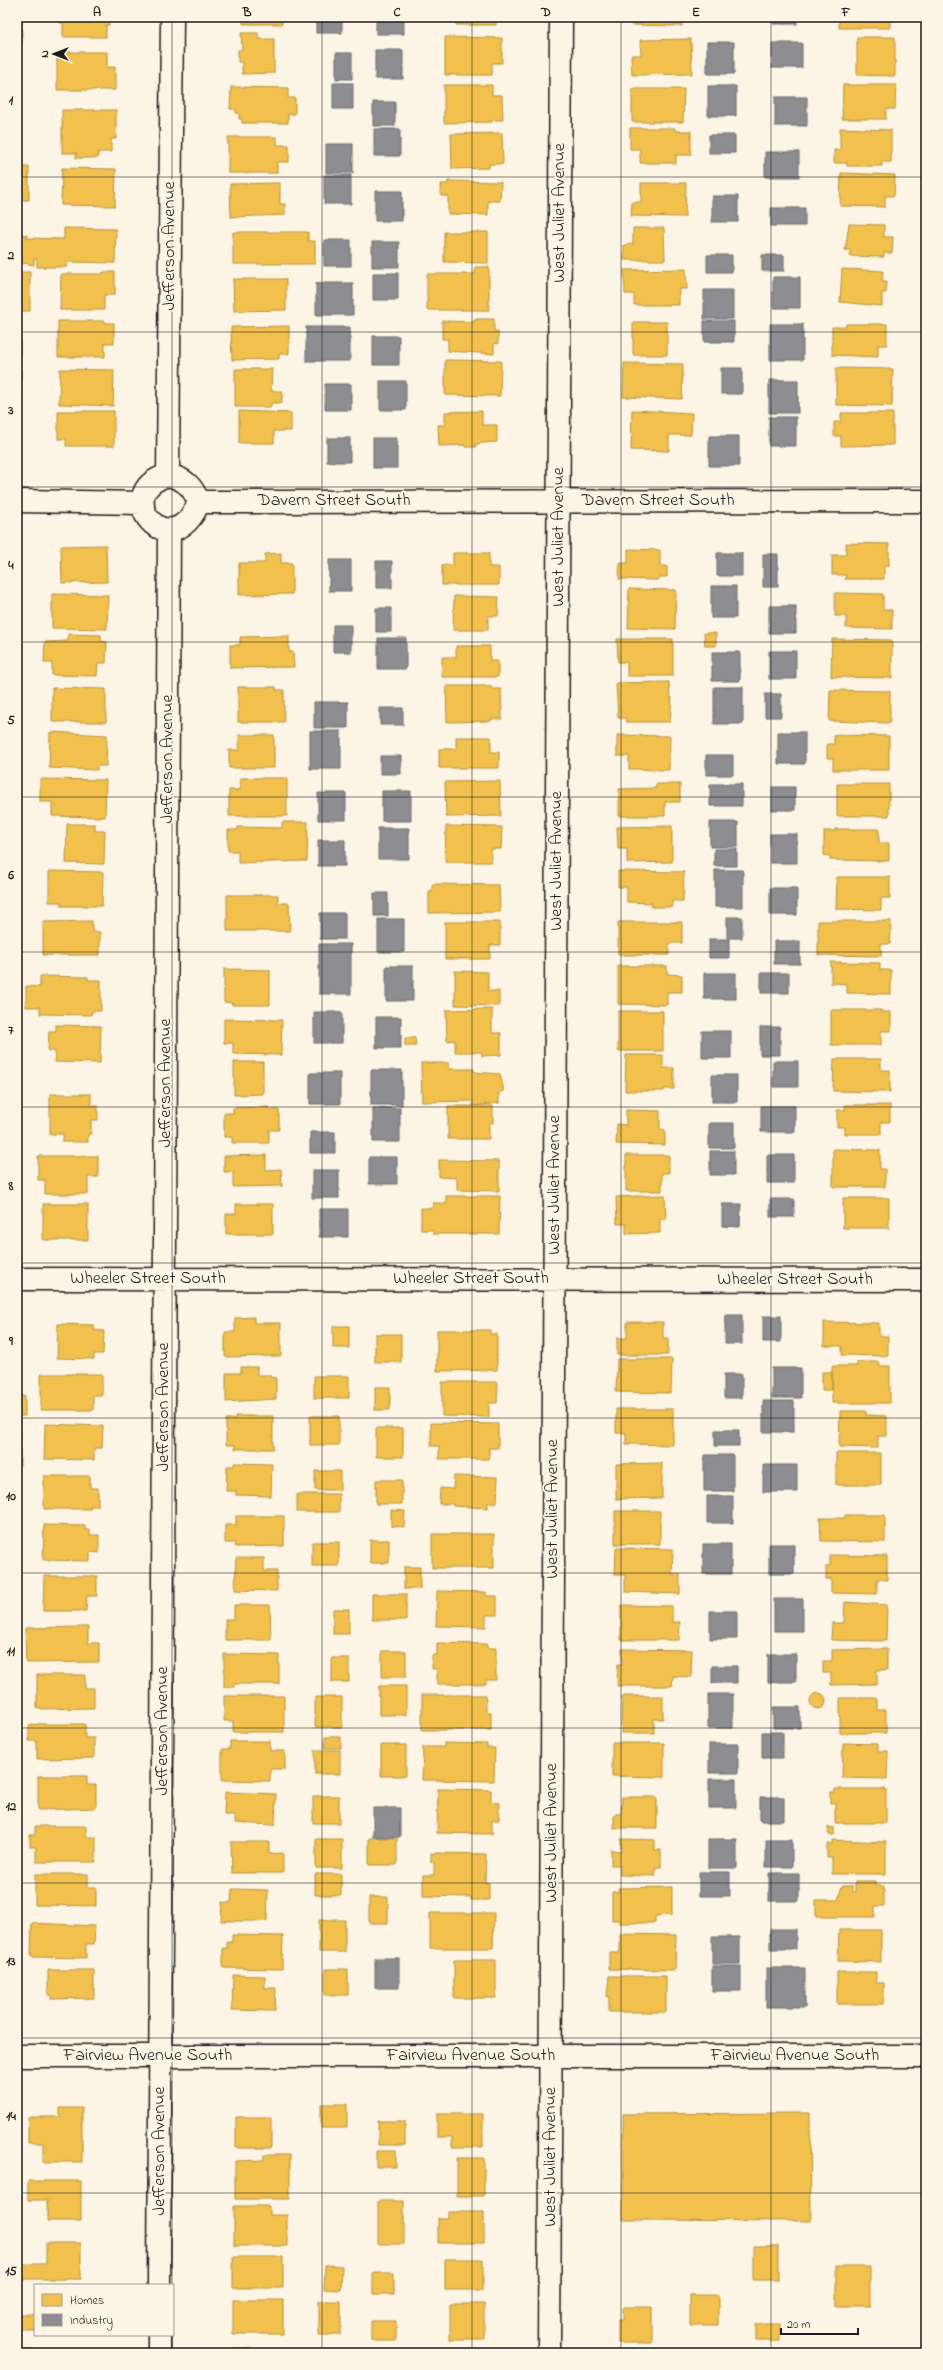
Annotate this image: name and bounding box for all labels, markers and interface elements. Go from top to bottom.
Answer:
text: A [93,3,101,22]
text: B [242,3,252,22]
text: C [393,3,401,22]
text: D [540,3,551,22]
text: E [692,3,700,22]
text: F [841,3,851,22]
north arrow [34,34,74,74]
text: N [37,50,53,58]
text: 1 [9,91,14,110]
street label: West Juliet Avenue [547,142,573,283]
street label: Jefferson Avenue [157,181,183,311]
text: 2 [7,246,15,265]
text: 3 [7,401,14,420]
street label: West Juliet Avenue [546,466,572,607]
street label: Davern Street South [256,488,411,514]
street label: Davern Street South [580,488,735,514]
text: 4 [7,556,14,575]
street label: Jefferson Avenue [155,694,181,824]
text: 5 [7,711,15,730]
street label: West Juliet Avenue [544,790,570,931]
text: 6 [7,866,14,885]
street label: Jefferson Avenue [153,1018,179,1148]
text: 7 [8,1021,14,1040]
street label: West Juliet Avenue [542,1114,568,1255]
text: 8 [8,1177,14,1196]
street label: Wheeler Street South [70,1266,226,1292]
street label: Wheeler Street South [393,1266,549,1292]
street label: Wheeler Street South [717,1267,873,1293]
text: 9 [8,1332,14,1351]
street label: Jefferson Avenue [151,1342,177,1472]
street label: West Juliet Avenue [540,1438,566,1579]
text: 10 [6,1487,16,1506]
text: 11 [7,1642,16,1661]
street label: Jefferson Avenue [150,1666,176,1796]
street label: West Juliet Avenue [539,1762,565,1903]
text: 12 [6,1797,17,1816]
text: 13 [6,1952,16,1971]
street label: Fairview Avenue South [63,2043,232,2069]
street label: Fairview Avenue South [386,2043,555,2069]
street label: Fairview Avenue South [710,2043,879,2069]
street label: Jefferson Avenue [147,2086,173,2216]
street label: West Juliet Avenue [538,2086,564,2227]
text: 14 [6,2107,16,2126]
text: 15 [5,2262,17,2281]
legend [34,2284,174,2336]
text: Homes [70,2292,104,2310]
scale bar [781,2310,858,2336]
text: Industry [70,2312,113,2331]
text: 20 m [787,2316,810,2334]

